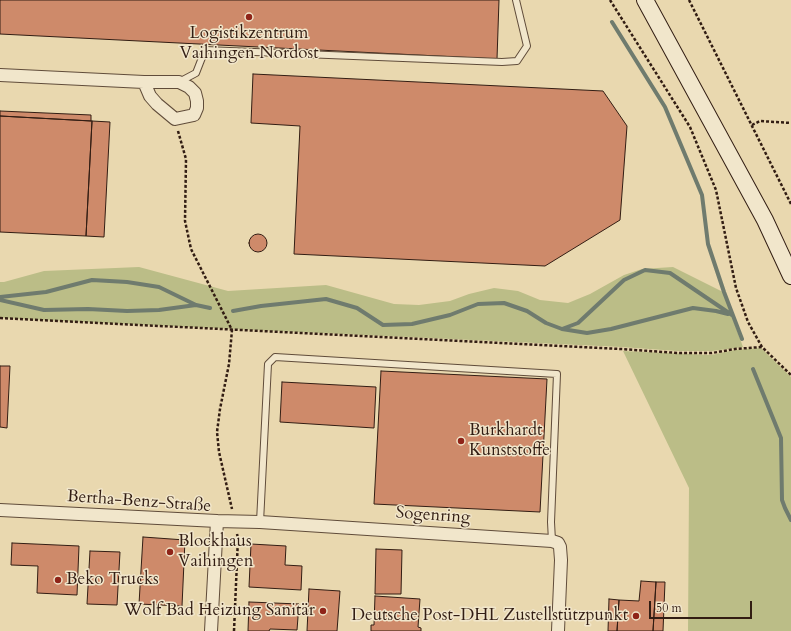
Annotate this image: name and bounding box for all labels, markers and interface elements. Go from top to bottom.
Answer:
marker: Logistikzentrum Vaihingen Nordost [244,12,254,22]
place label: Logistikzentrum Vaihingen Nordost [179,24,319,64]
place label: Burkhardt Kunststoffe [469,421,550,461]
marker: Burkhardt Kunststoffe [456,436,466,446]
street label: Bertha-Benz-Straße [66,487,212,517]
street label: Sogenring [395,503,471,529]
place label: Blockhaus Vaihingen [178,532,253,572]
marker: Blockhaus Vaihingen [165,547,175,557]
place label: Beko Trucks [66,570,159,590]
marker: Beko Trucks [53,575,63,585]
scale bar [651,593,754,619]
text: 50 m [656,600,682,616]
place label: Wolf Bad Heizung Sanitär [124,601,315,621]
marker: Wolf Bad Heizung Sanitär [318,606,328,616]
place label: Deutsche Post-DHL Zustellstützpunkt [351,606,628,626]
marker: Deutsche Post-DHL Zustellstützpunkt [631,611,641,621]

